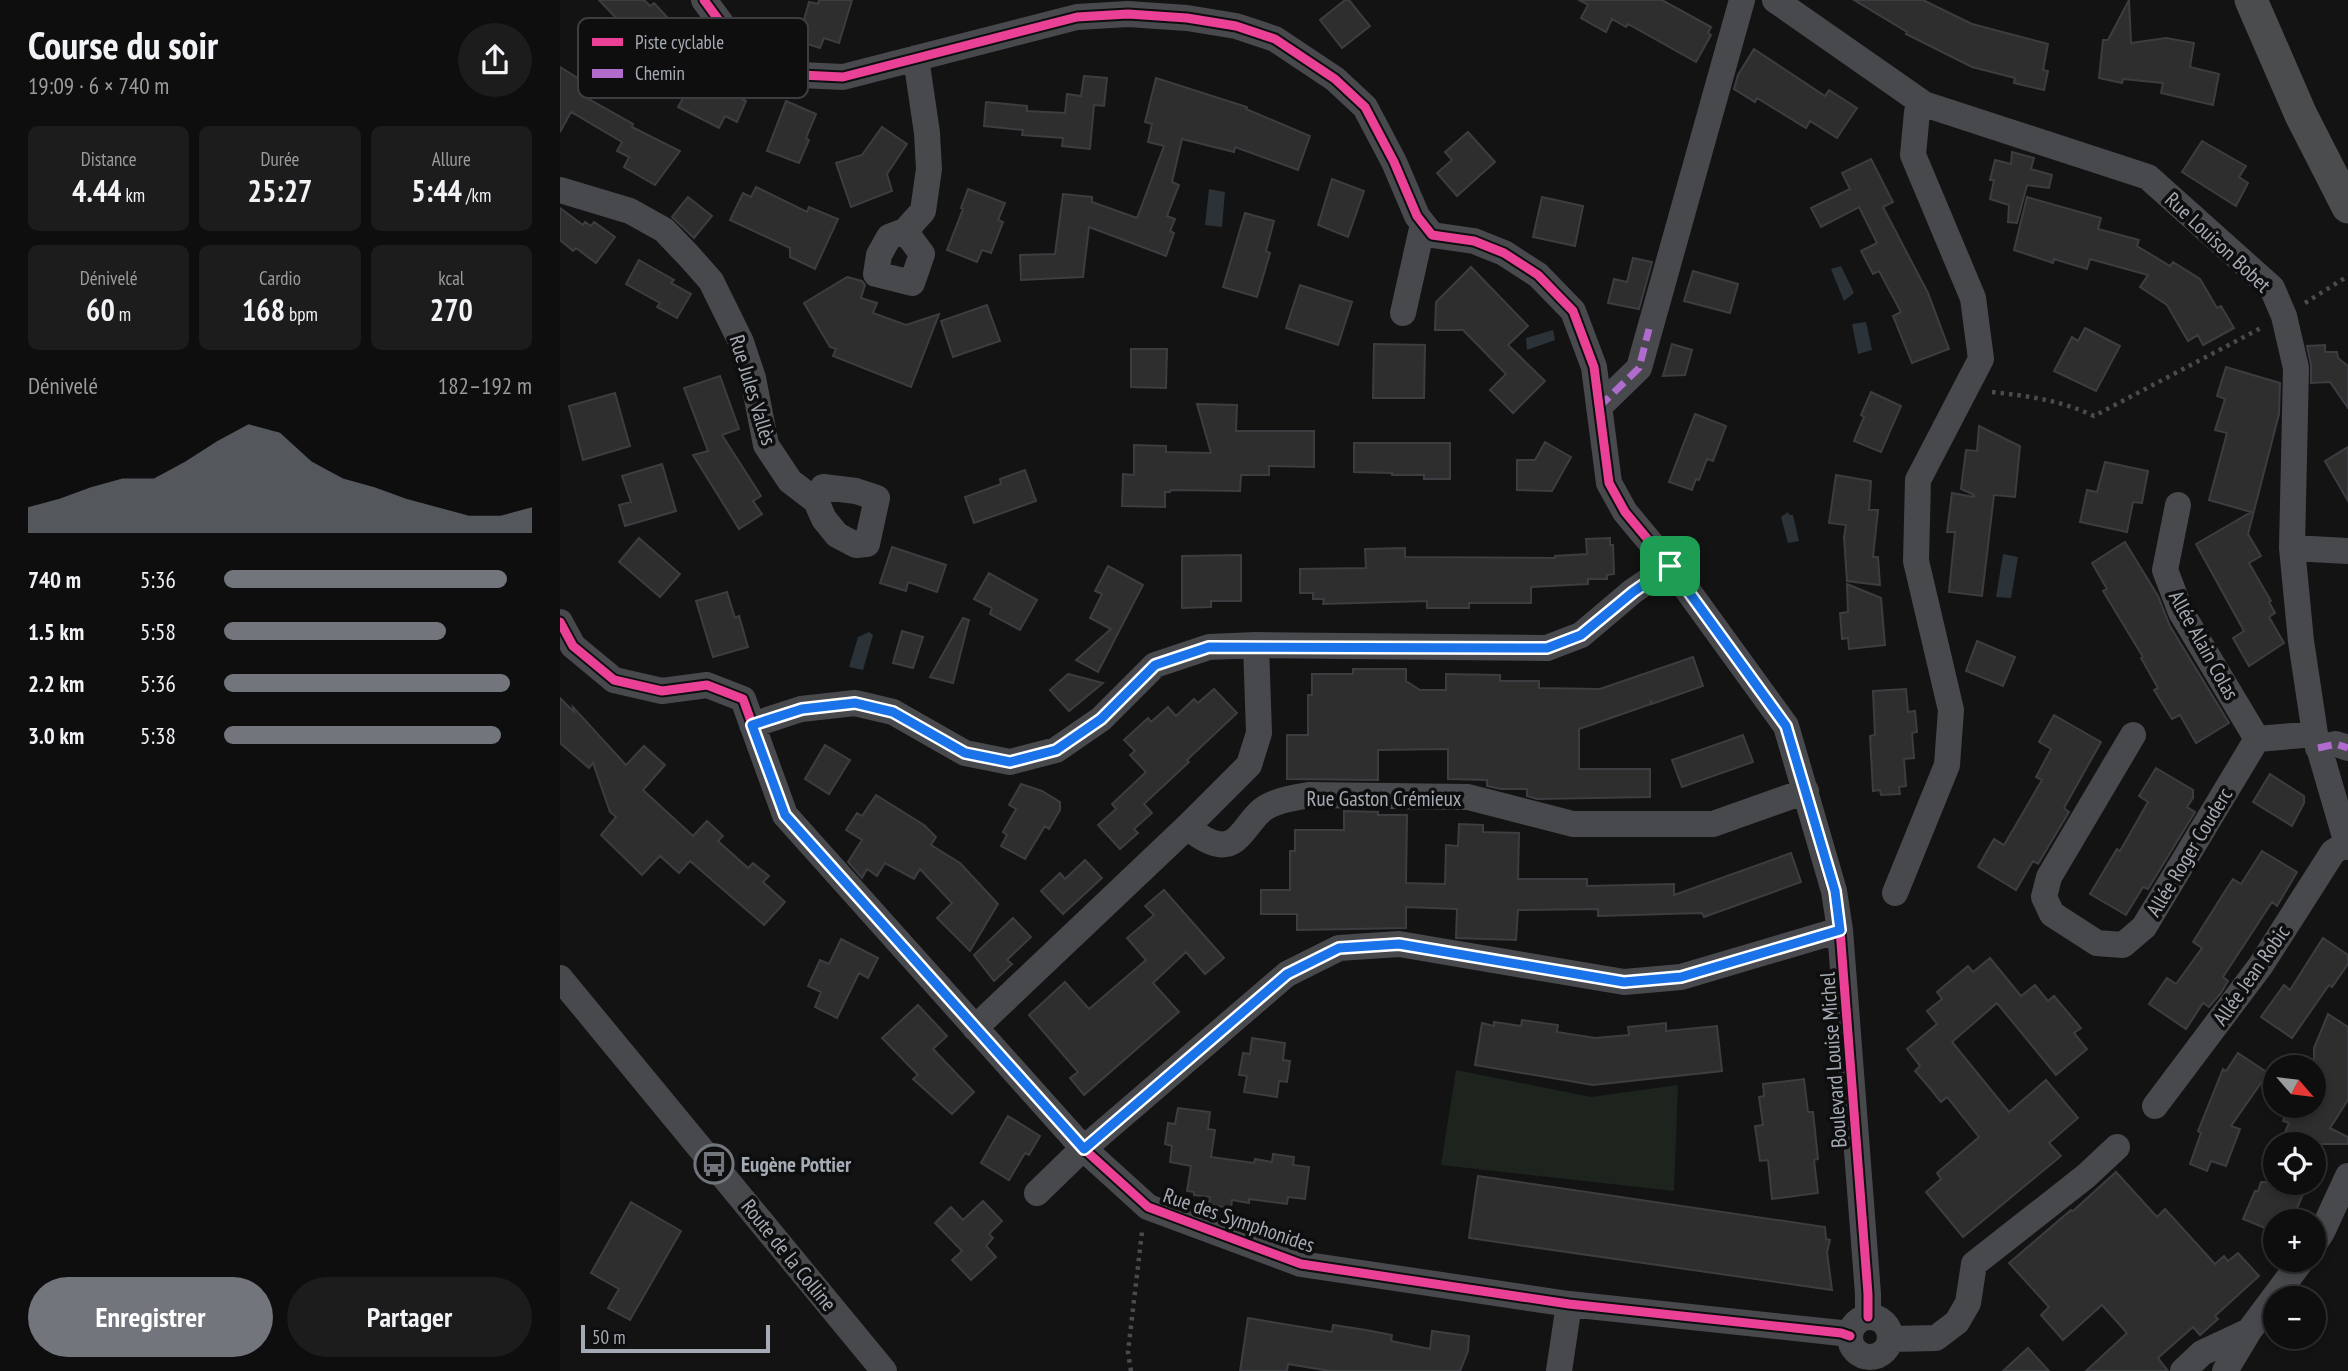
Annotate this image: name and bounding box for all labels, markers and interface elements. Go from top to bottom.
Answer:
legend [578,18,808,98]
text: Course du soir [28,20,218,69]
button: share [458,23,532,97]
text: Piste cyclable [635,30,724,54]
text: Chemin [635,61,685,85]
text: 19:09 · 6 × 740 m [28,71,169,100]
text: Distance [81,147,137,171]
text: Durée [261,147,299,171]
text: Allure [432,147,471,171]
text: 4.44 [72,171,121,210]
text: 25:27 [248,171,312,210]
text: 5:44 [411,171,462,210]
text: km [121,183,145,207]
text: /km [462,183,491,207]
street label: Rue Louison Bobet [2159,186,2277,298]
text: Dénivelé [80,266,138,290]
text: Cardio [259,266,301,290]
text: kcal [438,266,464,290]
text: 60 [86,290,115,329]
text: 168 [242,290,285,329]
text: 270 [430,290,473,329]
text: m [115,302,131,326]
text: bpm [285,302,318,326]
street label: Rue Jules Vallès [723,332,783,448]
text: Dénivelé [28,371,98,400]
text: 182–192 m [438,371,532,400]
pin [1640,536,1700,596]
icon: arrive [1651,547,1689,585]
text: 740 m [28,565,81,594]
text: 5:36 [140,565,176,594]
street label: Allée Alain Colas [2163,586,2245,704]
text: 1.5 km [28,617,84,646]
text: 5:58 [140,617,176,646]
text: 2.2 km [28,669,84,698]
text: 5:36 [140,669,176,698]
text: 3.0 km [28,721,84,750]
text: 5:38 [140,721,176,750]
street label: Allée Roger Couderc [2140,782,2238,921]
street label: Rue Gaston Crémieux [1307,785,1462,812]
street label: Allée Jean Robic [2206,919,2296,1031]
street label: Boulevard Louise Michel [1813,971,1853,1149]
north arrow [2263,1055,2326,1118]
map controls [2263,1055,2326,1349]
button: locate [2263,1132,2326,1195]
bus stop icon: Eugène Pottier [693,1143,735,1185]
place label: Eugène Pottier [741,1151,852,1178]
street label: Rue des Symphonides [1160,1181,1318,1259]
street label: Route de la Colline [736,1193,842,1317]
button: + [2263,1209,2326,1272]
button: Enregistrer [28,1277,273,1357]
button: Partager [287,1277,532,1357]
button: − [2263,1286,2326,1349]
scale bar [581,1322,770,1354]
text: 50 m [592,1325,626,1349]

